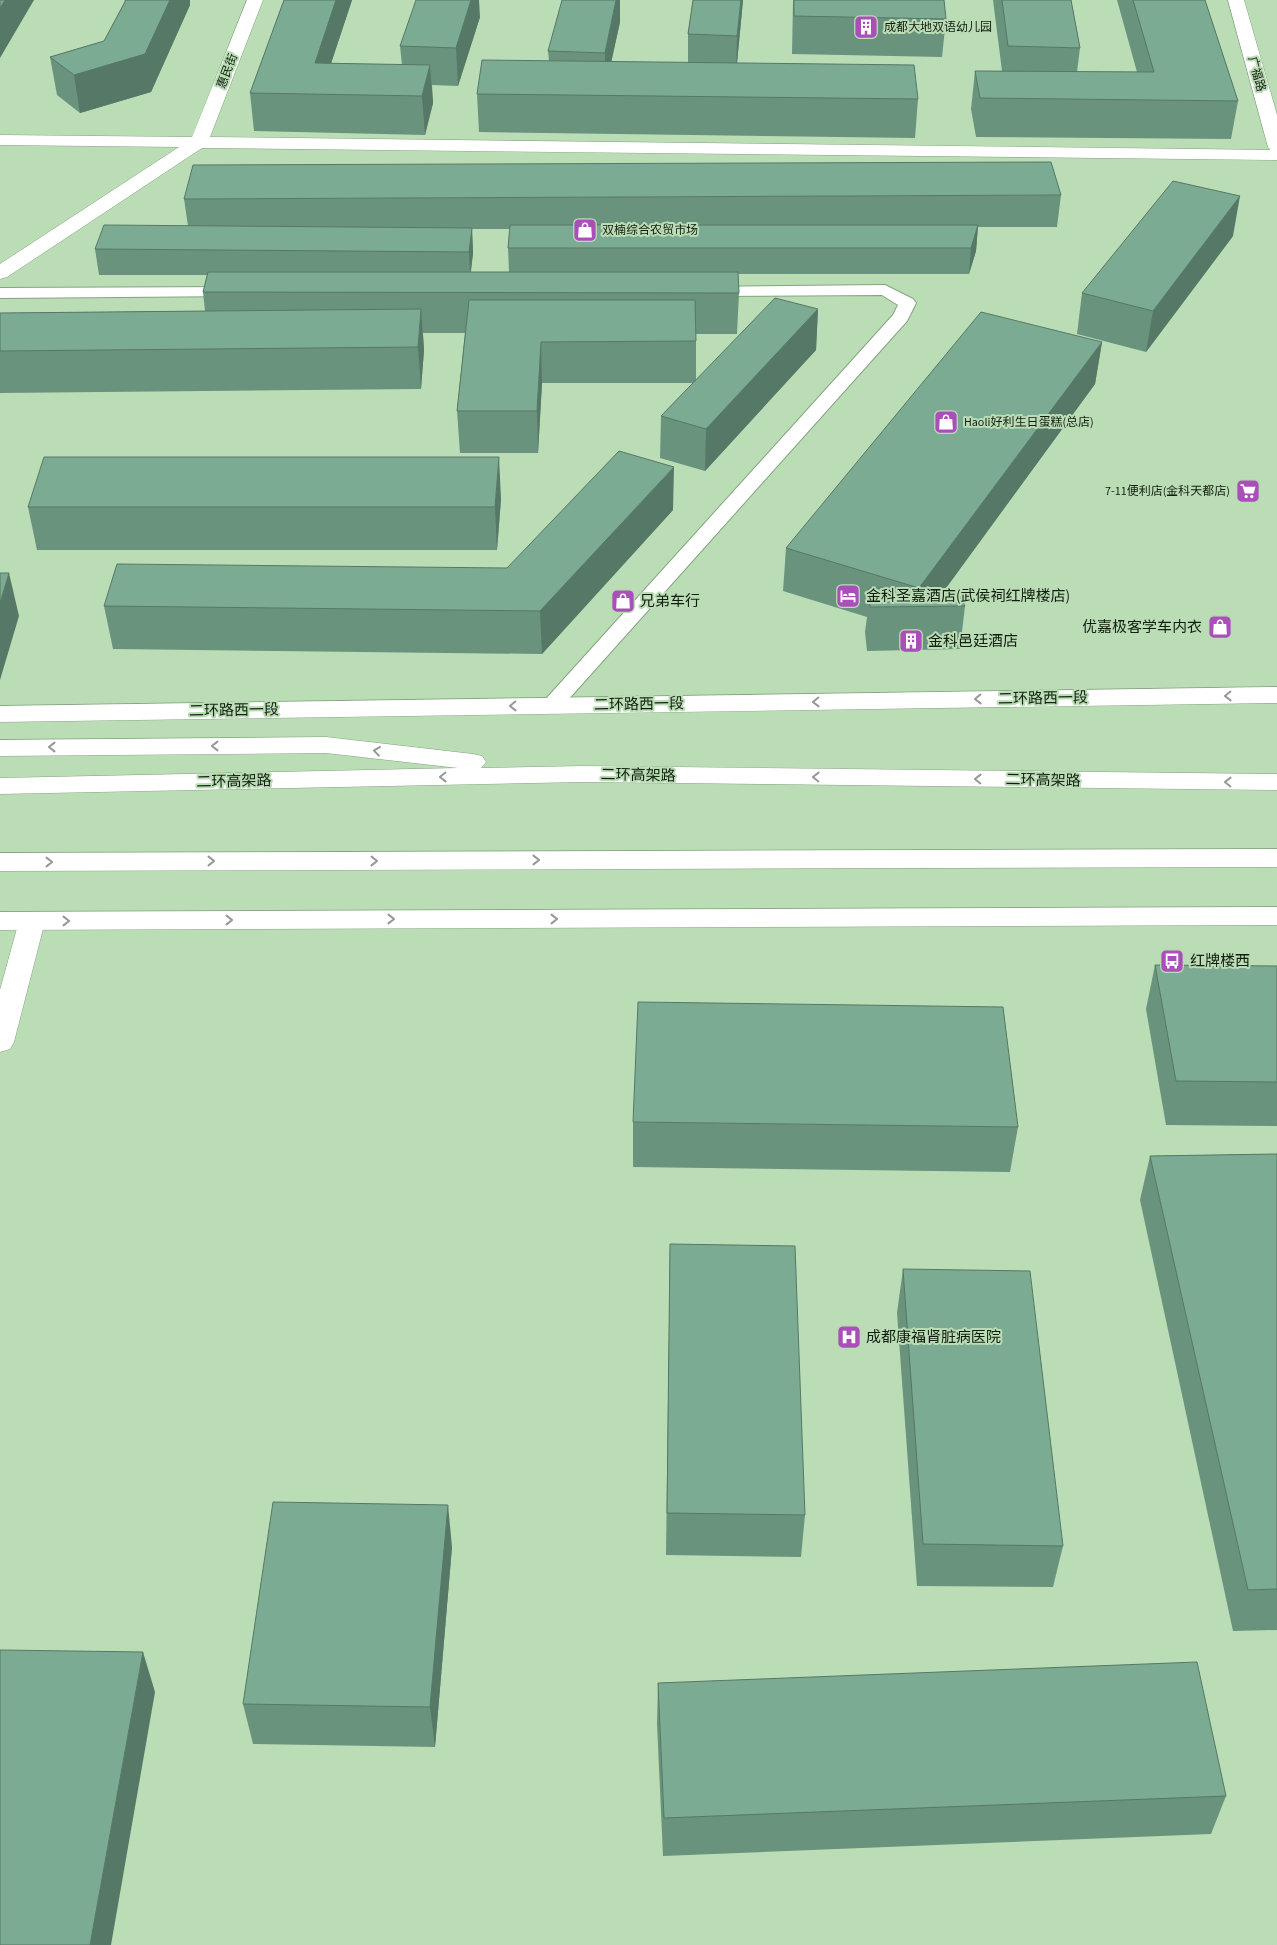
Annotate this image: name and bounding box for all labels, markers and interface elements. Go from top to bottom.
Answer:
building icon: 成都大地双语幼儿园 [853,14,879,40]
place label: 成都大地双语幼儿园 [884,19,992,36]
street label: 惠民街 [213,51,242,91]
street label: 广福路 [1244,55,1269,94]
shop icon: 双楠综合农贸市场 [572,217,598,243]
place label: 双楠综合农贸市场 [602,222,698,239]
shop icon: Haoli好利生日蛋糕(总店) [933,409,959,435]
place label: Haoli好利生日蛋糕(总店) [964,414,1094,431]
supermarket icon: 7-11便利店(金科天都店) [1235,478,1261,504]
place label: 7-11便利店(金科天都店) [1105,483,1230,500]
hotel icon: 金科圣嘉酒店(武侯祠红牌楼店) [835,583,861,609]
place label: 金科圣嘉酒店(武侯祠红牌楼店) [866,586,1070,607]
shop icon: 兄弟车行 [610,588,636,614]
place label: 兄弟车行 [640,591,700,612]
shop icon: 优嘉极客学车内衣 [1207,614,1233,640]
place label: 优嘉极客学车内衣 [1082,617,1202,638]
building icon: 金科邑廷酒店 [898,628,924,654]
place label: 金科邑廷酒店 [928,631,1018,652]
street label: 二环路西一段 [998,687,1088,710]
one-way arrow [1224,690,1232,701]
street label: 二环路西一段 [594,693,684,716]
one-way arrow [974,694,982,704]
one-way arrow [812,697,820,707]
street label: 二环路西一段 [189,699,279,722]
one-way arrow [509,701,517,711]
one-way arrow [210,741,218,751]
one-way arrow [48,742,56,753]
one-way arrow [372,746,380,757]
street label: 二环高架路 [600,764,676,787]
street label: 二环高架路 [1005,769,1081,792]
street label: 二环高架路 [196,770,272,793]
one-way arrow [439,772,447,782]
one-way arrow [812,772,820,782]
one-way arrow [974,774,982,784]
one-way arrow [1224,777,1232,787]
one-way arrow [532,855,540,865]
one-way arrow [208,856,215,866]
one-way arrow [370,856,378,866]
one-way arrow [45,857,53,867]
one-way arrow [388,914,395,924]
one-way arrow [550,914,558,924]
one-way arrow [225,915,233,925]
one-way arrow [62,916,70,926]
bus stop icon: 红牌楼西 [1159,948,1185,974]
place label: 红牌楼西 [1190,951,1250,972]
hospital icon: 成都康福肾脏病医院 [836,1324,862,1350]
place label: 成都康福肾脏病医院 [866,1327,1001,1348]

